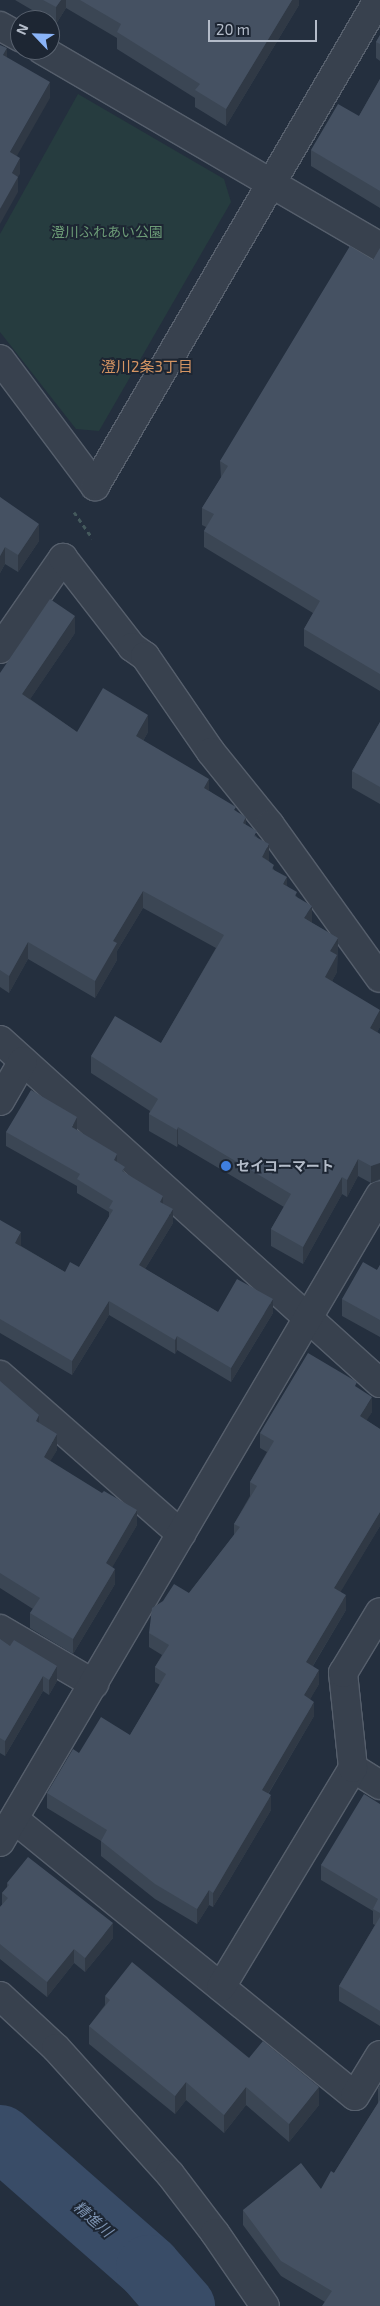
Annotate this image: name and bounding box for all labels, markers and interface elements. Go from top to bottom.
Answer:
north arrow [10,10,60,60]
scale bar [210,10,319,42]
text: 20 m [216,20,250,38]
text: N [12,21,32,37]
park label: 澄川ふれあい公園 [51,224,163,240]
district label: 澄川2条3丁目 [101,358,193,376]
place label: セイコーマート [236,1158,334,1174]
marker: セイコーマート [220,1160,232,1172]
water label: 精進川 [70,2197,116,2241]

